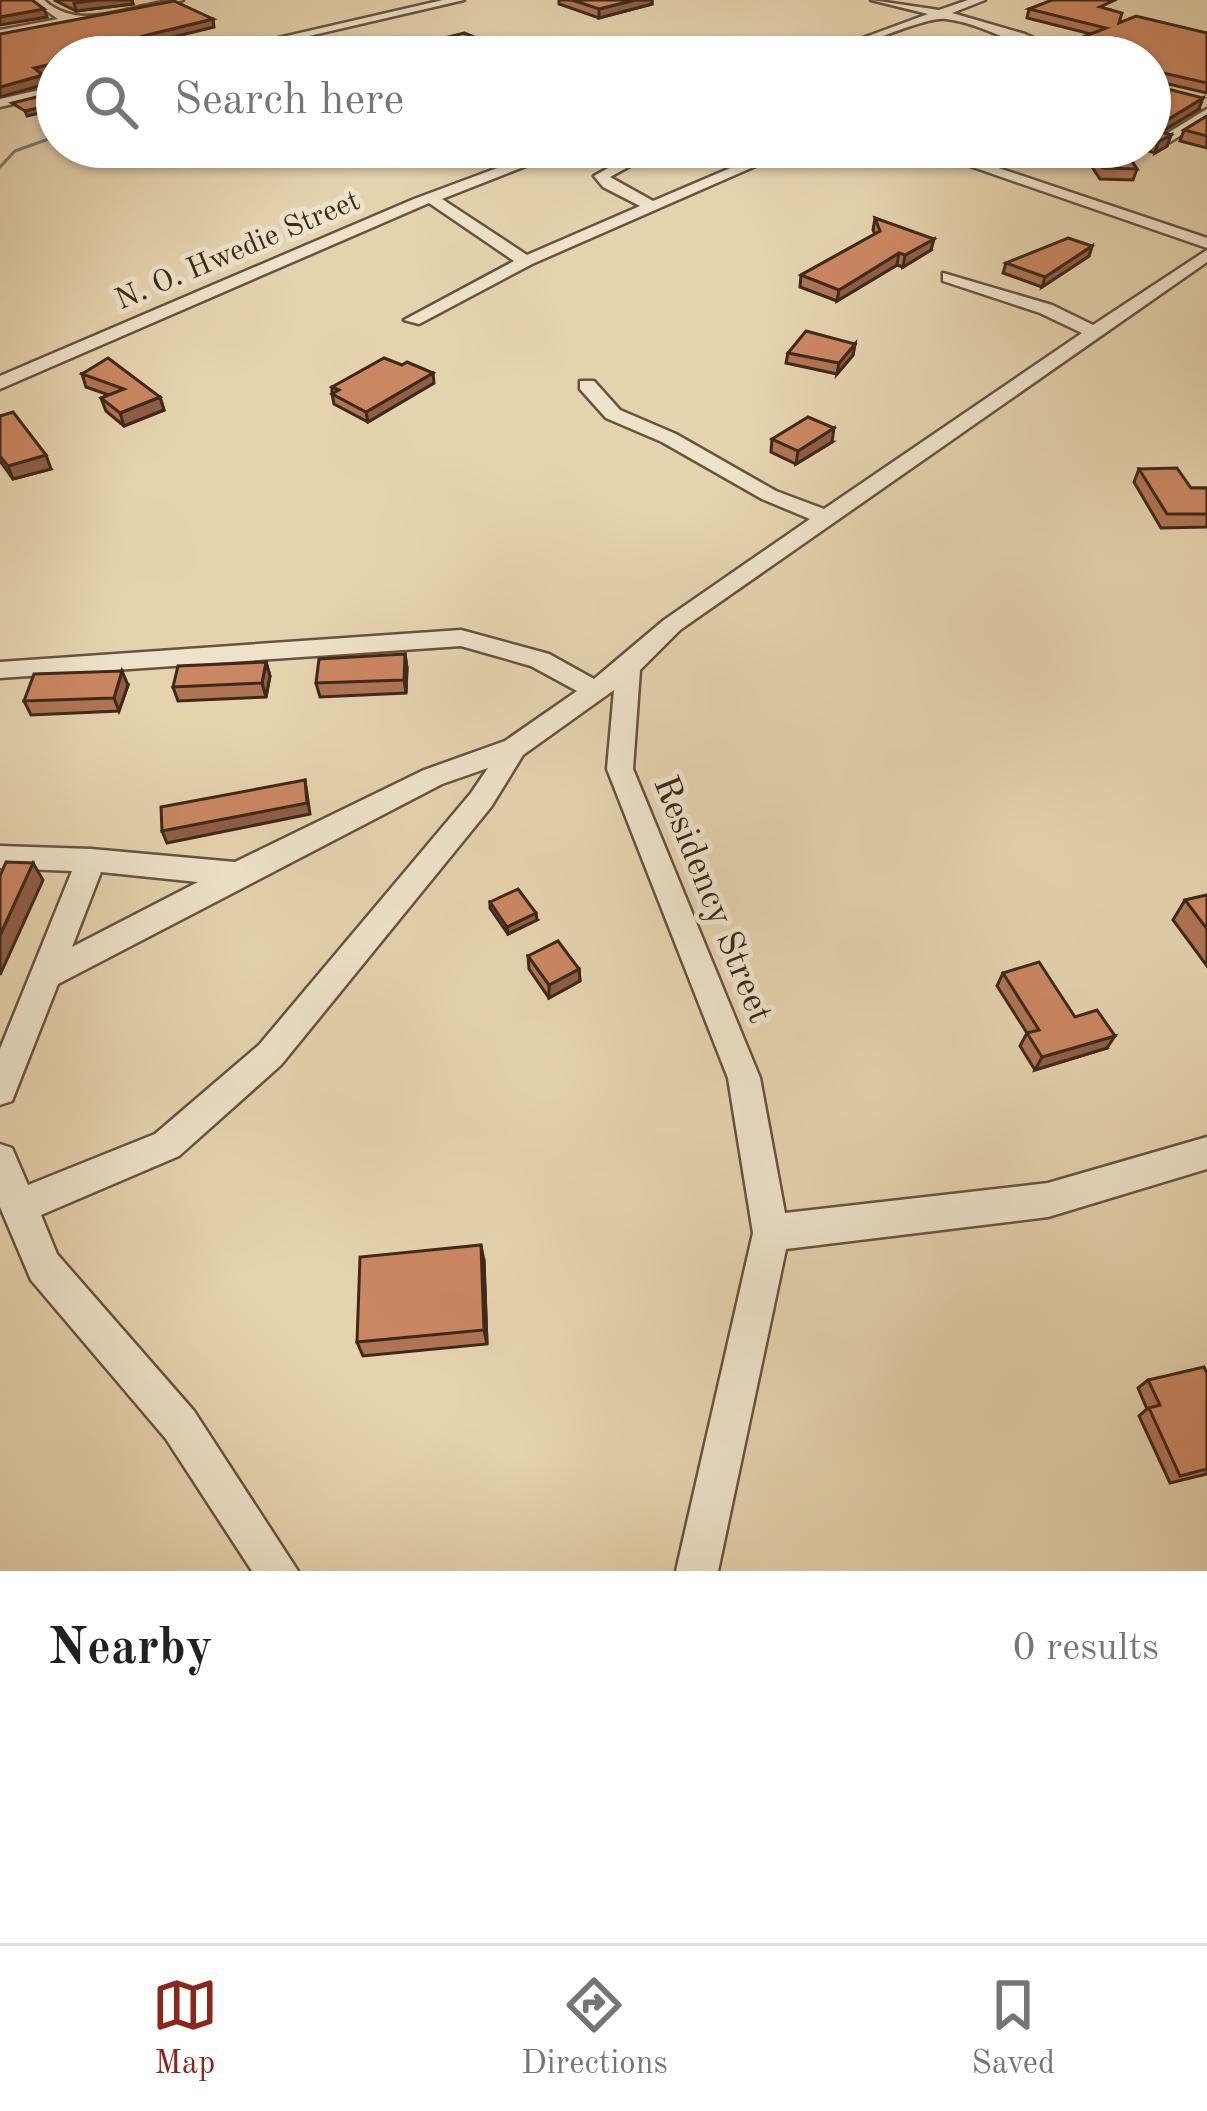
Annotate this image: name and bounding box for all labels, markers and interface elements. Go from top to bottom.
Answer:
search box [36,36,1171,168]
icon: search [78,69,144,135]
text: Search here [174,79,404,124]
street label: N. O. Hwedie Street [111,186,365,316]
street label: Residency Street [645,771,777,1029]
text: Nearby [48,1624,213,1675]
text: 0 results [1013,1629,1159,1668]
tab: Map [152,1972,218,2085]
tab: Directions [521,1972,668,2085]
tab: Saved [971,1972,1055,2085]

